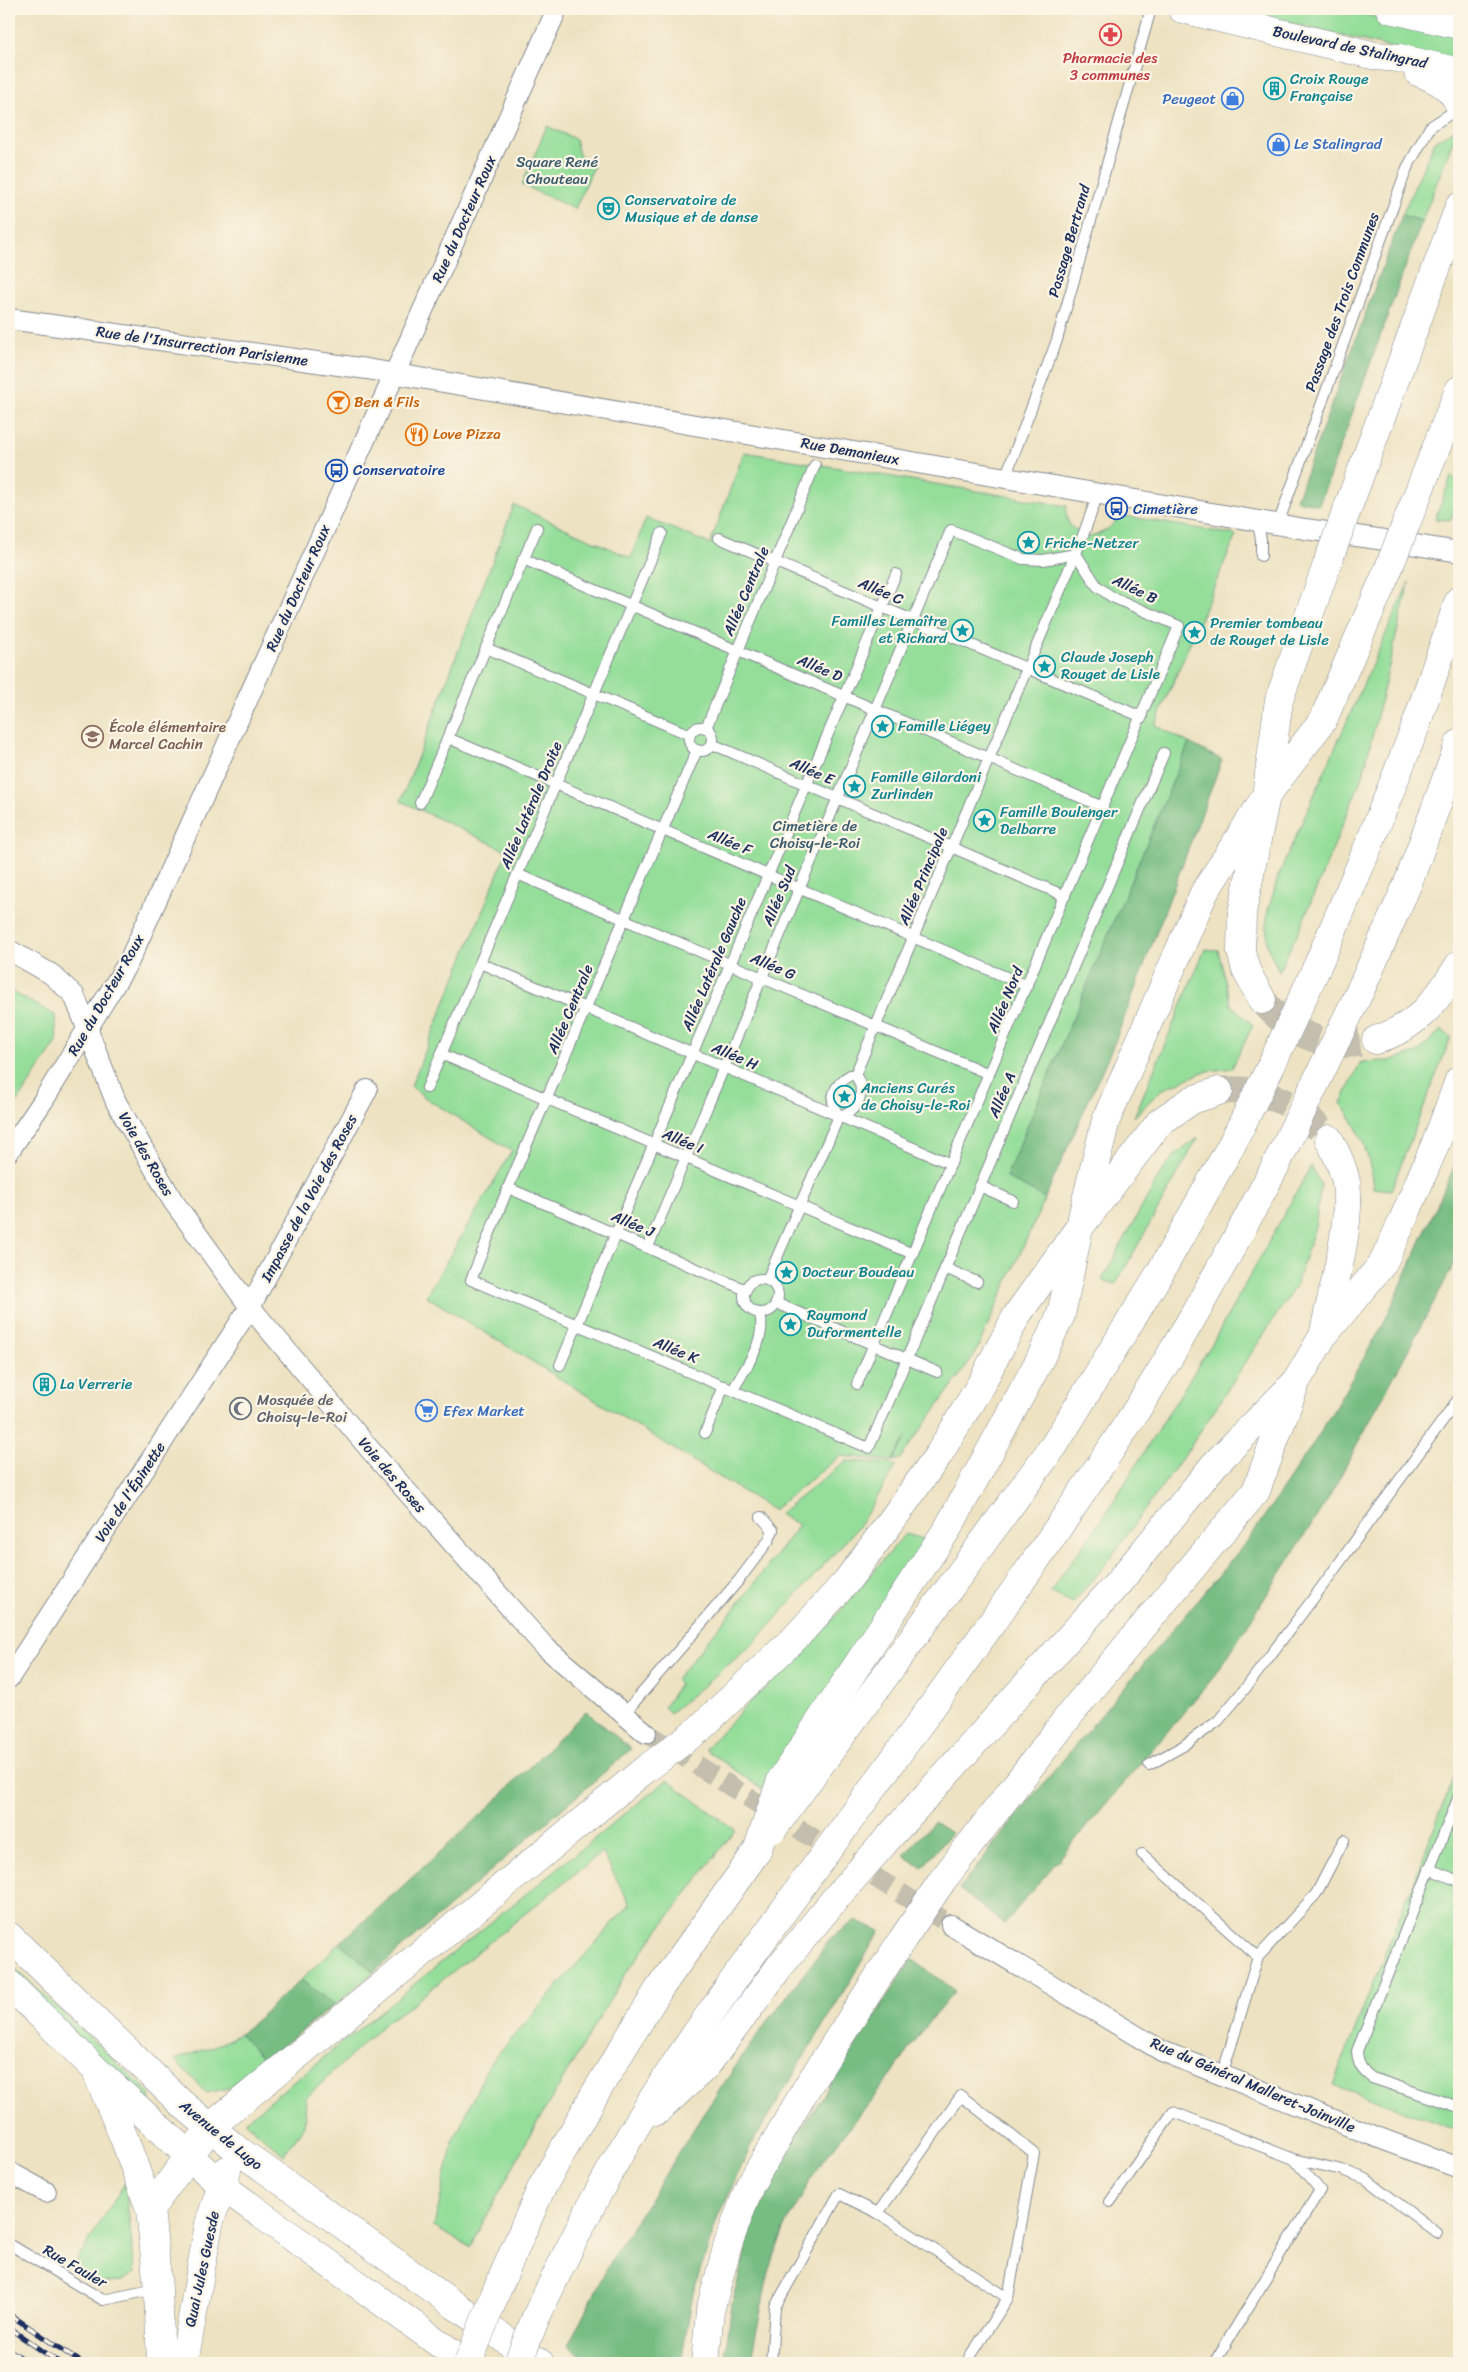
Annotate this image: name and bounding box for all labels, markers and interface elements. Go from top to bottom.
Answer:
street label: Boulevard de Stalingrad [1270,18,1431,76]
pharmacy icon: Pharmacie des 3 communes [1098,23,1122,47]
place label: Pharmacie des 3 communes [1063,45,1158,88]
place label: Croix Rouge Française [1290,66,1369,109]
building icon: Croix Rouge Française [1262,76,1286,100]
place label: Peugeot [1162,86,1216,112]
shop icon: Peugeot [1220,87,1244,111]
place label: Le Stalingrad [1294,131,1383,157]
shop icon: Le Stalingrad [1266,132,1290,156]
park label: Square René Chouteau [516,149,598,192]
street label: Rue du Docteur Roux [424,151,504,287]
street label: Passage Bertrand [1040,181,1098,300]
place label: Conservatoire de Musique et de danse [625,187,758,230]
theatre icon: Conservatoire de Musique et de danse [597,197,621,221]
street label: Passage des Trois Communes [1297,208,1387,395]
street label: Rue de l'Insurrection Parisienne [94,318,310,374]
place label: Ben & Fils [354,389,420,415]
bar icon: Ben & Fils [326,390,350,414]
place label: Love Pizza [433,421,501,447]
restaurant icon: Love Pizza [405,422,429,446]
street label: Rue Demanieux [799,430,901,472]
place label: Conservatoire [353,457,445,483]
bus stop icon: Conservatoire [325,458,349,482]
place label: Cimetière [1133,496,1198,522]
bus stop icon: Cimetière [1105,497,1129,521]
street label: Rue du Docteur Roux [258,520,338,656]
place label: Friche-Netzer [1045,530,1139,556]
place icon: Friche-Netzer [1017,531,1041,555]
street label: Allée Centrale [715,542,777,641]
street label: Allée B [1107,567,1162,611]
street label: Allée C [853,569,908,612]
place label: Familles Lemaître et Richard [831,608,948,651]
place label: Premier tombeau de Rouget de Lisle [1210,610,1329,653]
place icon: Familles Lemaître et Richard [951,618,975,642]
place icon: Premier tombeau de Rouget de Lisle [1182,620,1206,644]
place label: Claude Joseph Rouget de Lisle [1061,644,1160,687]
street label: Allée D [793,647,847,689]
place icon: Claude Joseph Rouget de Lisle [1033,654,1057,678]
place label: Famille Liégey [898,713,991,739]
place label: École élémentaire Marcel Cachin [109,714,226,757]
place icon: Famille Liégey [870,714,894,738]
school or university icon: École élémentaire Marcel Cachin [81,724,105,748]
street label: Allée Latérale Droite [492,737,570,874]
street label: Allée E [785,749,840,793]
place label: Famille Gilardoni Zurlinden [871,764,982,807]
place icon: Famille Gilardoni Zurlinden [843,774,867,798]
place label: Famille Boulenger Delbarre [1000,799,1118,842]
place icon: Famille Boulenger Delbarre [972,809,996,833]
park label: Cimetière de Choisy-le-Roi [770,813,861,856]
street label: Allée F [703,821,757,863]
street label: Allée Principale [890,823,955,930]
street label: Allée Sud [754,861,804,931]
street label: Allée Latérale Gauche [674,893,754,1036]
street label: Rue du Docteur Roux [61,929,152,1061]
street label: Allée G [745,944,800,987]
street label: Allée Centrale [539,960,601,1059]
street label: Allée Nord [979,962,1031,1038]
street label: Allée H [707,1034,763,1078]
street label: Allée A [980,1068,1023,1123]
place label: Anciens Curés de Choisy-le-Roi [860,1075,971,1118]
place icon: Anciens Curés de Choisy-le-Roi [833,1085,857,1109]
street label: Voie des Roses [111,1107,181,1201]
street label: Impasse de la Voie des Roses [253,1109,364,1288]
street label: Allée I [658,1120,708,1161]
street label: Allée J [606,1203,660,1245]
place label: Docteur Boudeau [802,1259,914,1285]
place icon: Docteur Boudeau [774,1260,798,1284]
place label: Raymond Duformentelle [807,1302,902,1345]
place icon: Raymond Duformentelle [779,1312,803,1336]
street label: Allée K [648,1329,703,1371]
place label: La Verrerie [60,1371,133,1397]
building icon: La Verrerie [32,1372,56,1396]
place label: Mosquée de Choisy-le-Roi [257,1387,348,1430]
mosque icon: Mosquée de Choisy-le-Roi [229,1397,253,1421]
place label: Efex Market [443,1398,525,1424]
supermarket icon: Efex Market [415,1399,439,1423]
street label: Voie des Roses [351,1431,433,1519]
street label: Voie de l'Épinette [88,1436,173,1548]
street label: Rue du Général Malleret-Joinville [1146,2030,1360,2140]
street label: Avenue de Lugo [173,2092,269,2177]
street label: Quai Jules Guesde [177,2208,227,2329]
street label: Rue Fauler [38,2237,113,2295]

